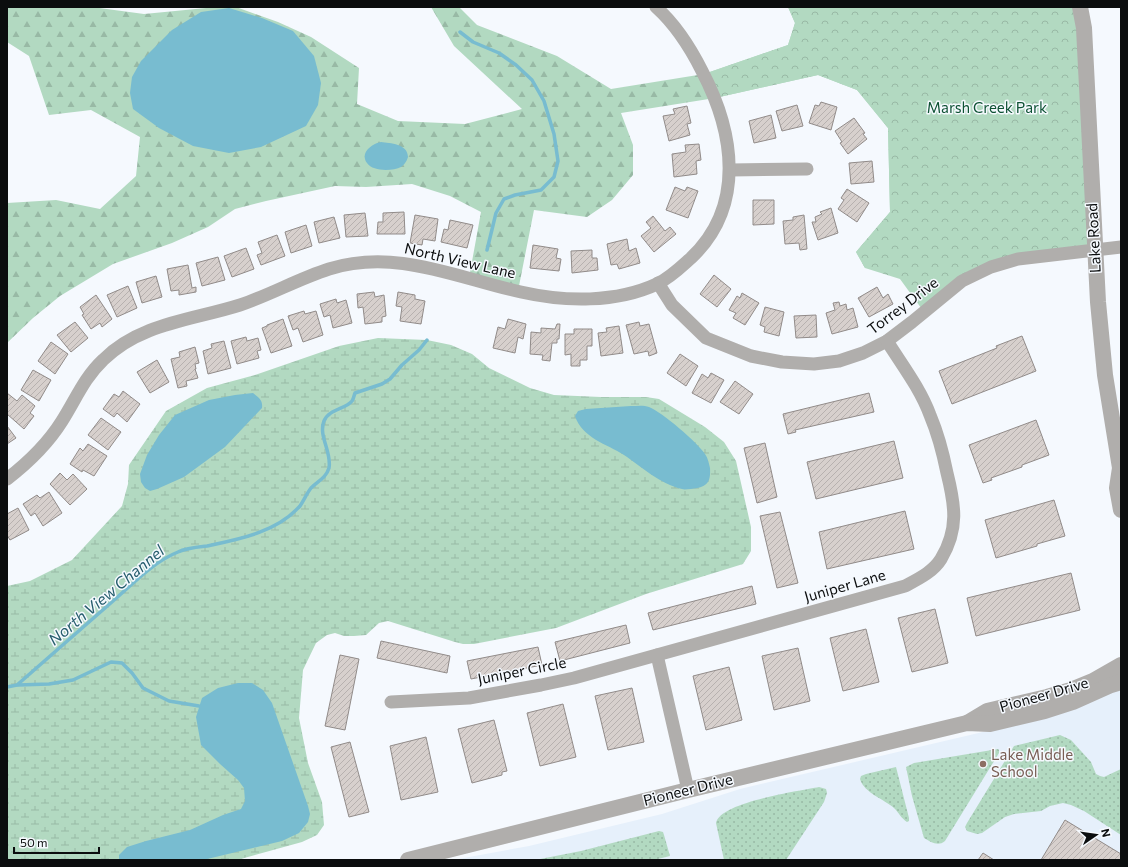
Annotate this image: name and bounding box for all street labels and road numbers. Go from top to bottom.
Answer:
street label: Lake Road [1082,203,1104,273]
street label: North View Lane [403,238,518,282]
street label: Torrey Drive [864,273,941,338]
street label: Juniper Lane [802,565,888,605]
street label: Juniper Circle [476,653,568,687]
street label: Pioneer Drive [997,673,1090,715]
street label: Pioneer Drive [641,769,735,809]

